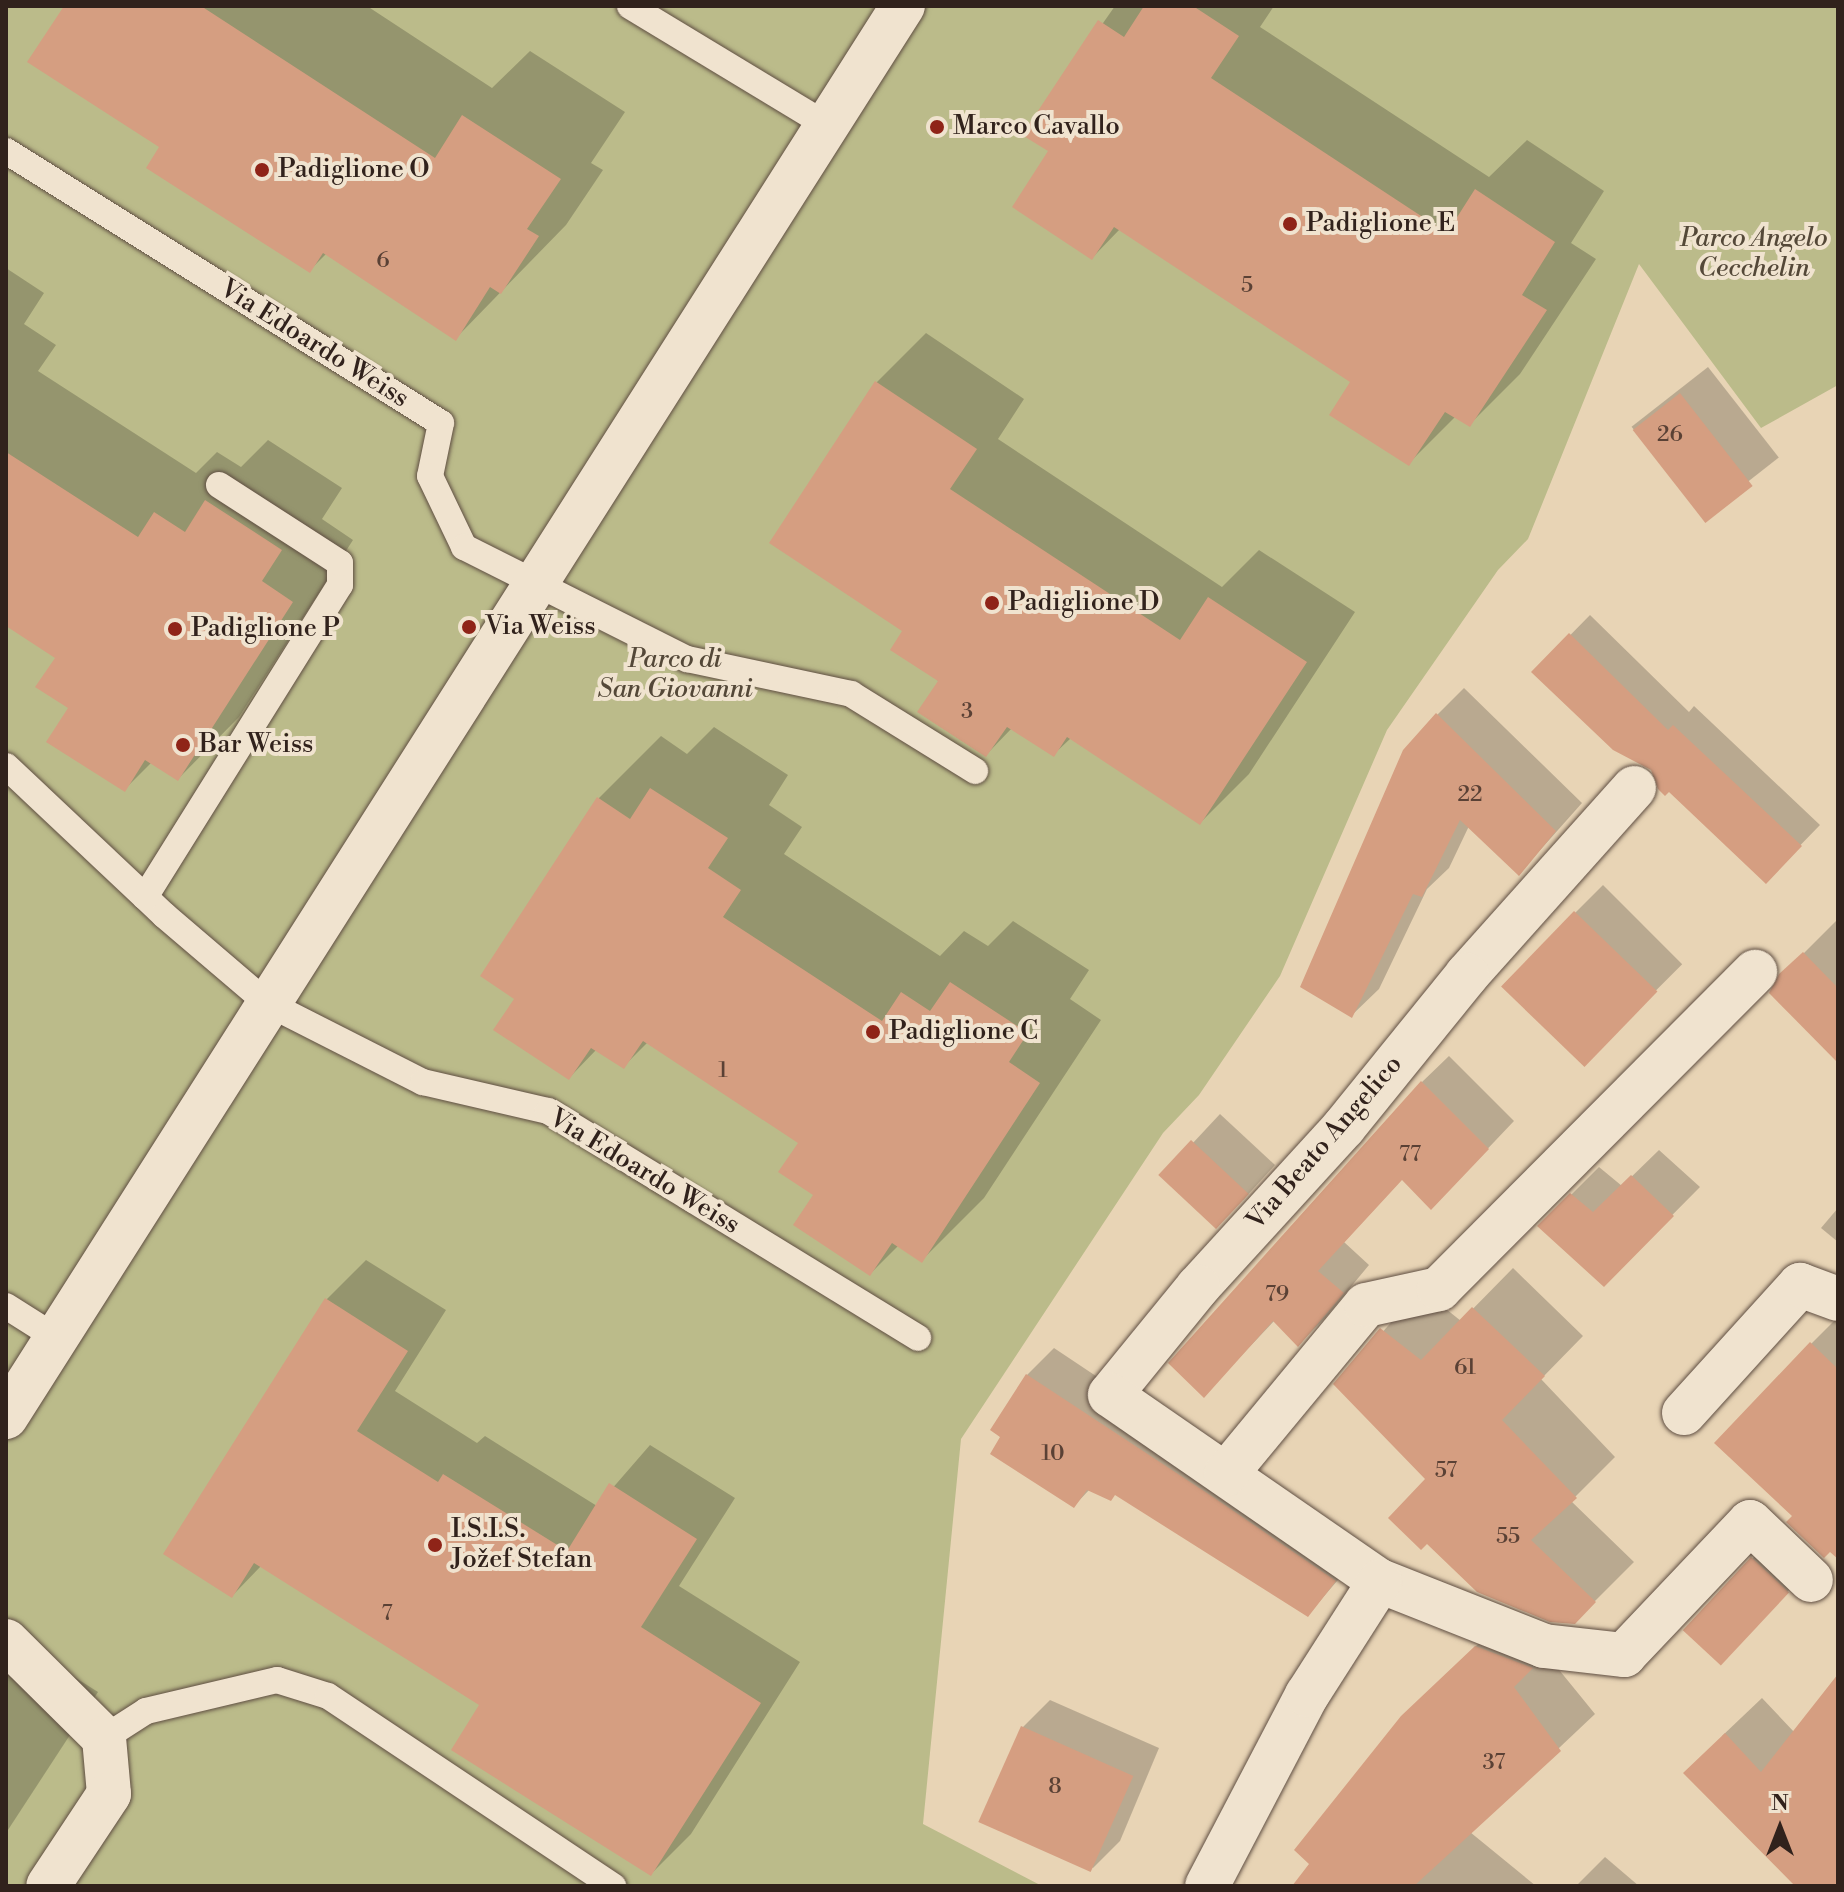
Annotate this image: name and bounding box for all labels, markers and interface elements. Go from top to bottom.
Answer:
place label: Marco Cavallo [953,111,1120,143]
marker: Marco Cavallo [928,118,946,136]
place label: Padiglione O [278,154,430,186]
marker: Padiglione O [253,161,271,179]
place label: Padiglione E [1306,208,1455,240]
marker: Padiglione E [1281,215,1299,233]
park label: Parco Angelo Cecchelin [1680,223,1828,284]
house number: 6 [376,248,390,274]
street label: Via Edoardo Weiss [214,273,414,415]
house number: 5 [1241,273,1253,299]
house number: 26 [1657,422,1683,448]
place label: Padiglione D [1008,587,1159,619]
marker: Padiglione D [983,594,1001,612]
place label: Via Weiss [485,611,596,643]
place label: Padiglione P [191,613,340,645]
marker: Via Weiss [460,618,478,636]
marker: Padiglione P [166,620,184,638]
park label: Parco di San Giovanni [597,644,753,706]
house number: 3 [961,699,973,725]
place label: Bar Weiss [199,729,313,761]
marker: Bar Weiss [174,736,192,754]
house number: 22 [1457,782,1483,808]
place label: Padiglione C [889,1016,1038,1048]
marker: Padiglione C [864,1023,882,1041]
street label: Via Beato Angelico [1241,1049,1409,1237]
house number: 1 [718,1058,728,1084]
street label: Via Edoardo Weiss [543,1103,745,1241]
house number: 77 [1399,1142,1421,1168]
house number: 79 [1265,1282,1289,1308]
house number: 61 [1454,1355,1476,1381]
house number: 10 [1041,1441,1065,1467]
house number: 57 [1435,1458,1457,1484]
place label: I.S.I.S. Jožef Stefan [451,1514,592,1576]
house number: 55 [1496,1524,1520,1550]
marker: I.S.I.S. Jožef Stefan [426,1536,444,1554]
house number: 7 [381,1601,393,1627]
house number: 37 [1483,1750,1505,1776]
house number: 8 [1048,1774,1062,1800]
north arrow [1740,1788,1820,1868]
text: N [1771,1790,1789,1817]

